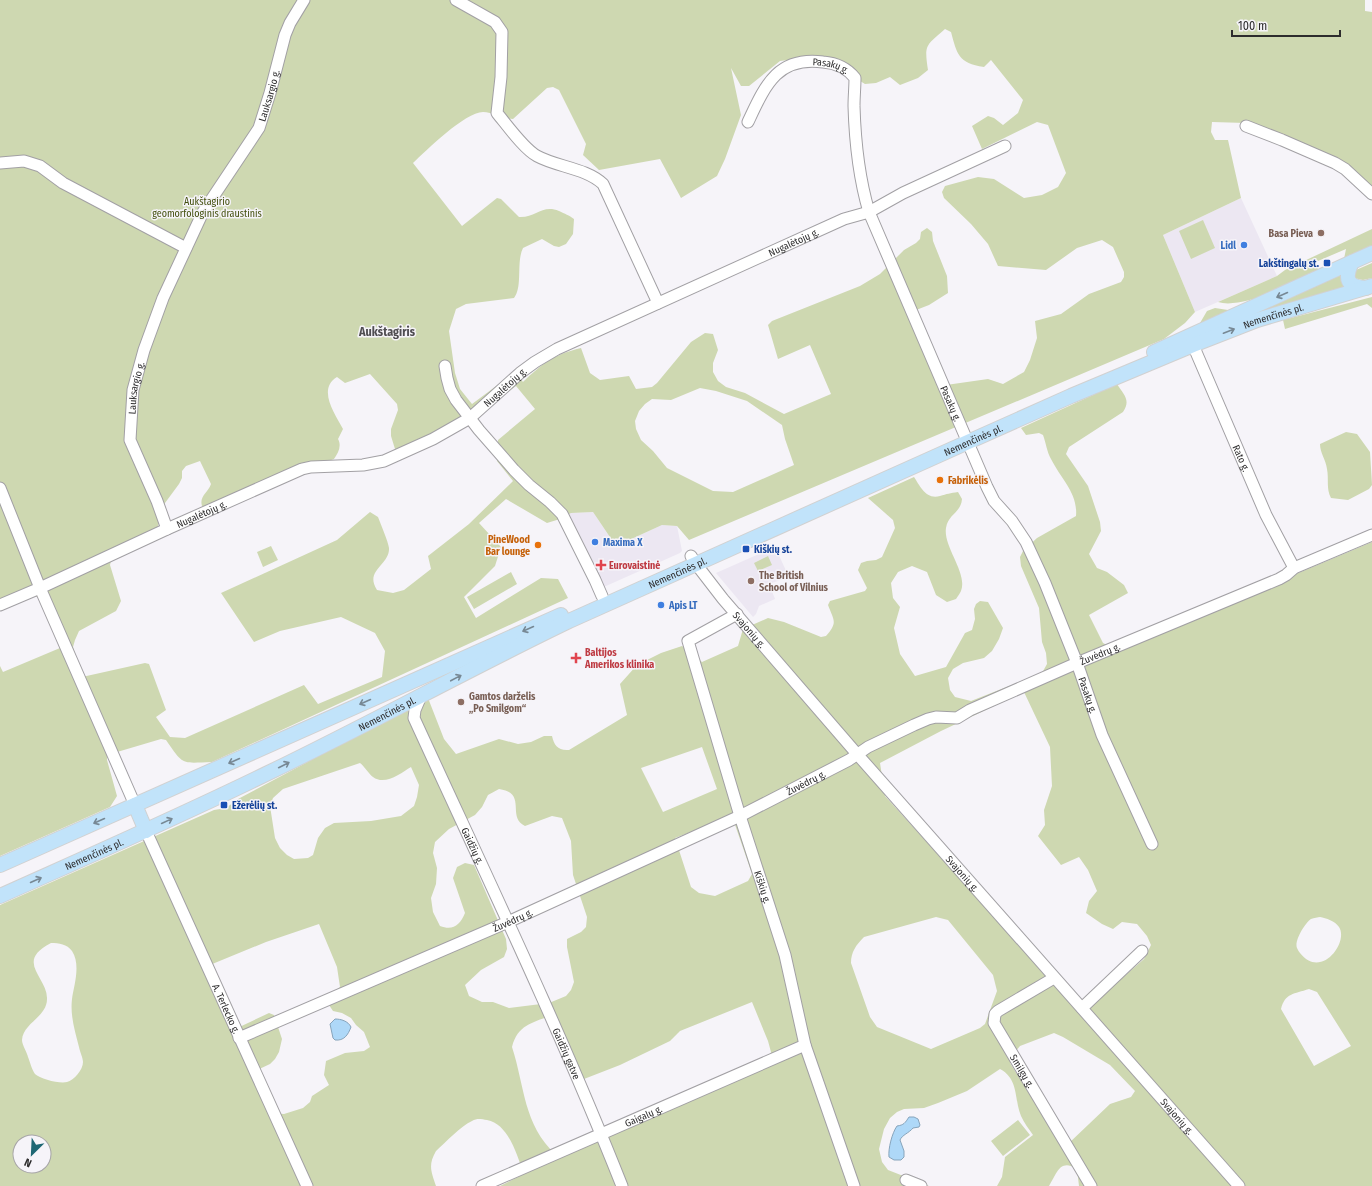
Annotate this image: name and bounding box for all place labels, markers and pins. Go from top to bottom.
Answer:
place label: Basa Pieva [1269,228,1313,240]
marker: Basa Pieva [1316,228,1326,238]
place label: Lidl [1221,240,1236,252]
marker: Lidl [1239,240,1249,250]
place label: Lakštingalų st. [1259,257,1320,270]
marker: Lakštingalų st. [1322,258,1332,268]
marker: Fabrikėlis [935,475,945,485]
place label: Fabrikėlis [948,475,989,487]
place label: PineWood Bar lounge [485,534,530,558]
marker: Maxima X [590,537,600,547]
place label: Maxima X [603,537,643,549]
marker: PineWood Bar lounge [533,540,543,550]
place label: Kiškių st. [754,543,793,556]
marker: Kiškių st. [741,544,751,554]
marker: Eurovaistinė [596,560,606,570]
place label: Eurovaistinė [609,560,660,572]
place label: The British School of Vilnius [759,570,829,594]
marker: The British School of Vilnius [746,576,756,586]
marker: Apis LT [656,600,666,610]
place label: Apis LT [668,600,698,612]
place label: Baltijos Amerikos klinika [584,647,654,671]
marker: Baltijos Amerikos klinika [570,652,582,664]
place label: Gamtos darželis „Po Smilgom“ [469,691,536,715]
marker: Gamtos darželis „Po Smilgom“ [456,697,466,707]
marker: Ežerėlių st. [219,800,229,810]
place label: Ežerėlių st. [232,800,278,812]

